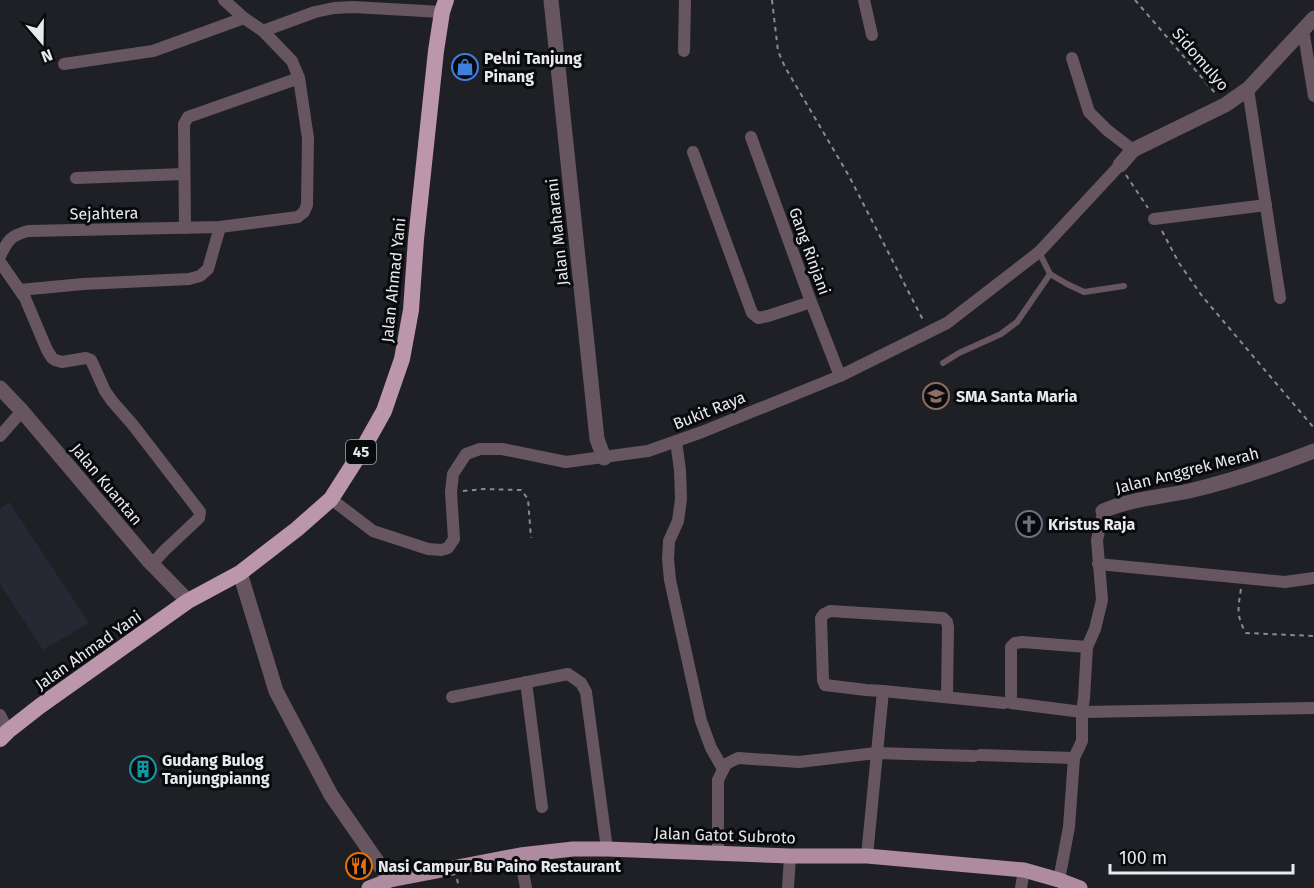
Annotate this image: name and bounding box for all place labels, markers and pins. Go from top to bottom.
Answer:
place label: Pelni Tanjung Pinang [484,49,582,86]
shop icon: Pelni Tanjung Pinang [450,52,480,82]
school or university icon: SMA Santa Maria [921,381,951,411]
place label: SMA Santa Maria [956,387,1078,406]
church icon: Kristus Raja [1014,509,1044,539]
place label: Kristus Raja [1048,515,1135,534]
place label: Gudang Bulog Tanjungpianng [162,751,270,788]
building icon: Gudang Bulog Tanjungpianng [128,754,158,784]
restaurant icon: Nasi Campur Bu Paino Restaurant [344,851,374,881]
place label: Nasi Campur Bu Paino Restaurant [378,857,622,876]

